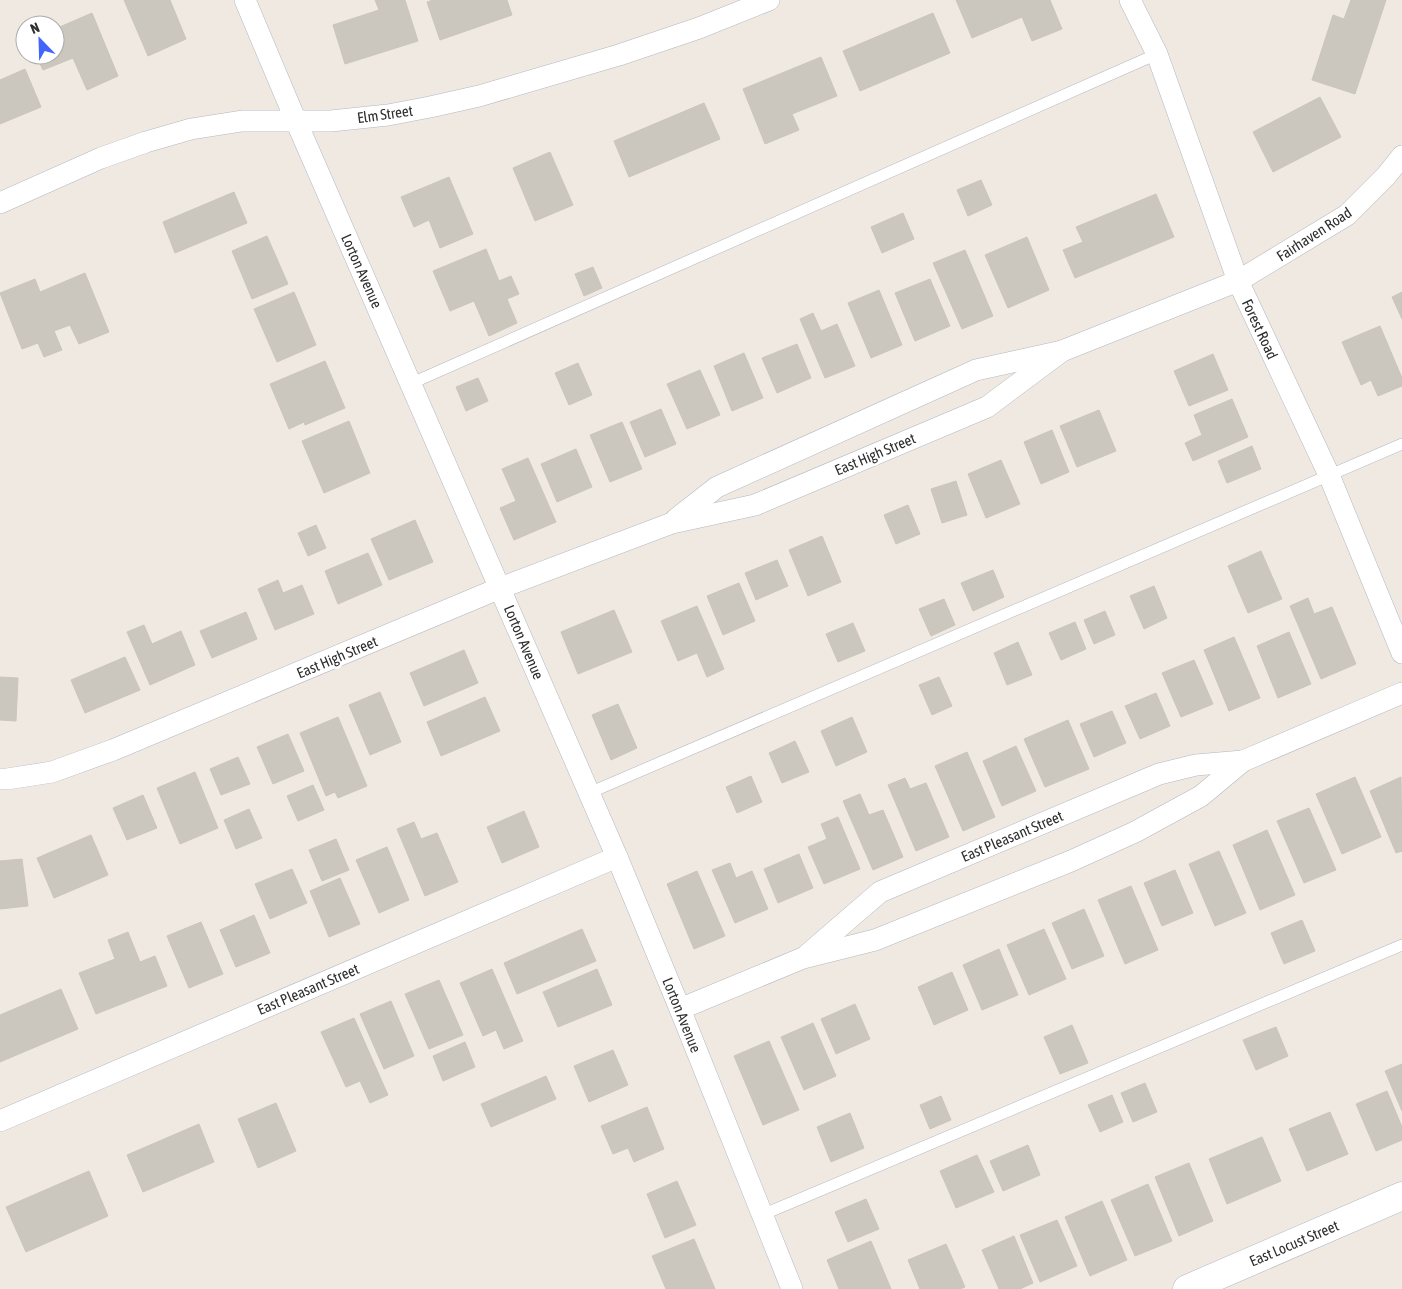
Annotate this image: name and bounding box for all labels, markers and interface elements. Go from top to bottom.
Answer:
north arrow [15,15,65,65]
text: N [28,19,42,37]
street label: Elm Street [356,102,414,126]
street label: Fairhaven Road [1273,204,1355,264]
street label: Lorton Avenue [338,231,386,311]
street label: Forest Road [1239,296,1281,362]
street label: East High Street [832,429,918,479]
street label: Lorton Avenue [501,602,547,682]
street label: East High Street [294,632,380,682]
street label: East Pleasant Street [959,807,1065,865]
street label: East Pleasant Street [255,960,361,1018]
street label: Lorton Avenue [659,975,705,1055]
street label: East Locust Street [1247,1217,1341,1269]

